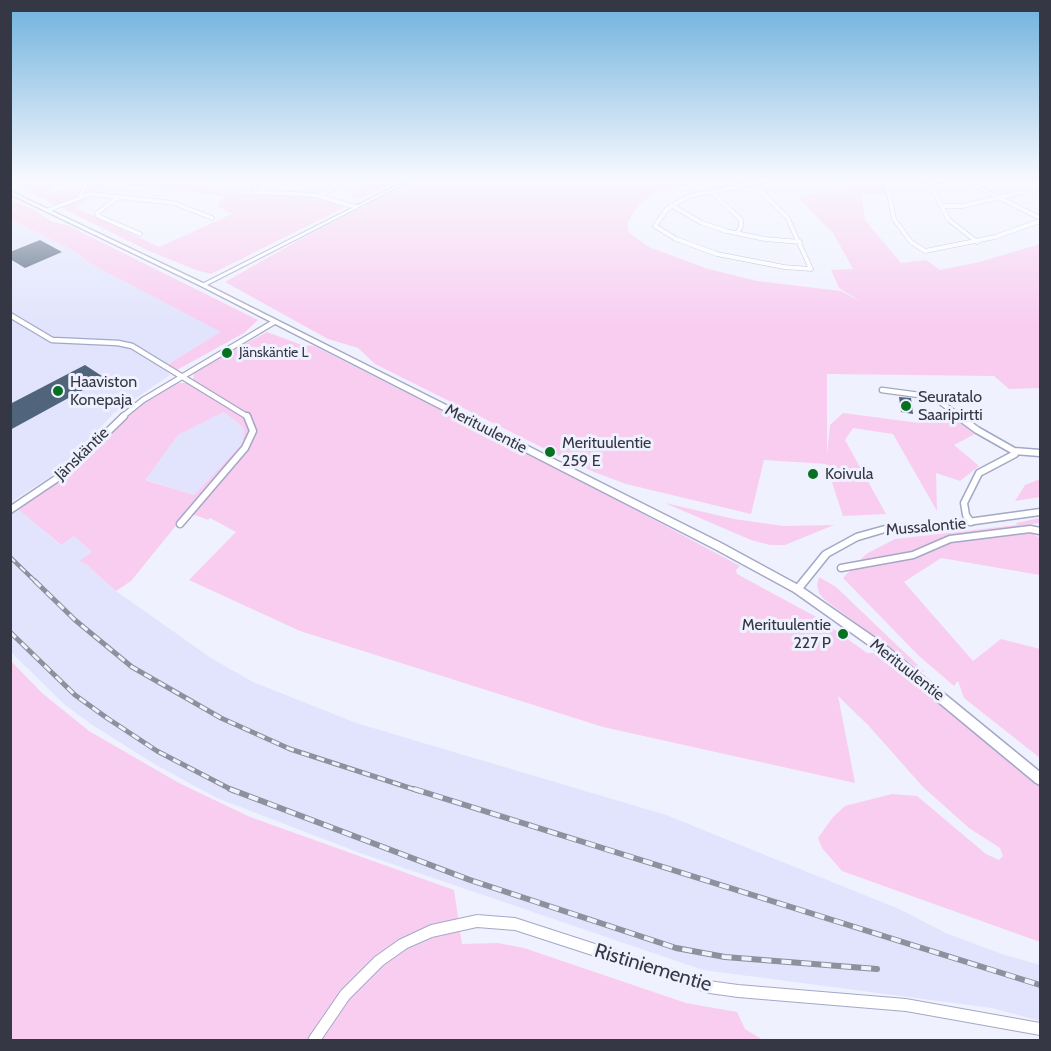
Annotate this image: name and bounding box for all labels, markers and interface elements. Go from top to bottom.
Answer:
place label: Jänskäntie L [239,345,308,361]
marker: Jänskäntie L [220,346,234,360]
place label: Haaviston Konepaja [70,372,137,410]
marker: Haaviston Konepaja [51,384,65,398]
place label: Seuratalo Saaripirtti [918,387,983,425]
marker: Seuratalo Saaripirtti [899,399,913,413]
street label: Merituulentie [442,400,530,458]
street label: Jänskäntie [51,424,113,484]
place label: Merituulentie 259 E [562,433,651,471]
marker: Merituulentie 259 E [543,445,557,459]
place label: Koivula [825,464,873,484]
marker: Koivula [806,467,820,481]
street label: Mussalontie [885,514,967,540]
place label: Merituulentie 227 P [742,615,831,653]
marker: Merituulentie 227 P [836,627,850,641]
street label: Merituulentie [866,635,948,705]
street label: Ristiniementie [592,939,714,997]

